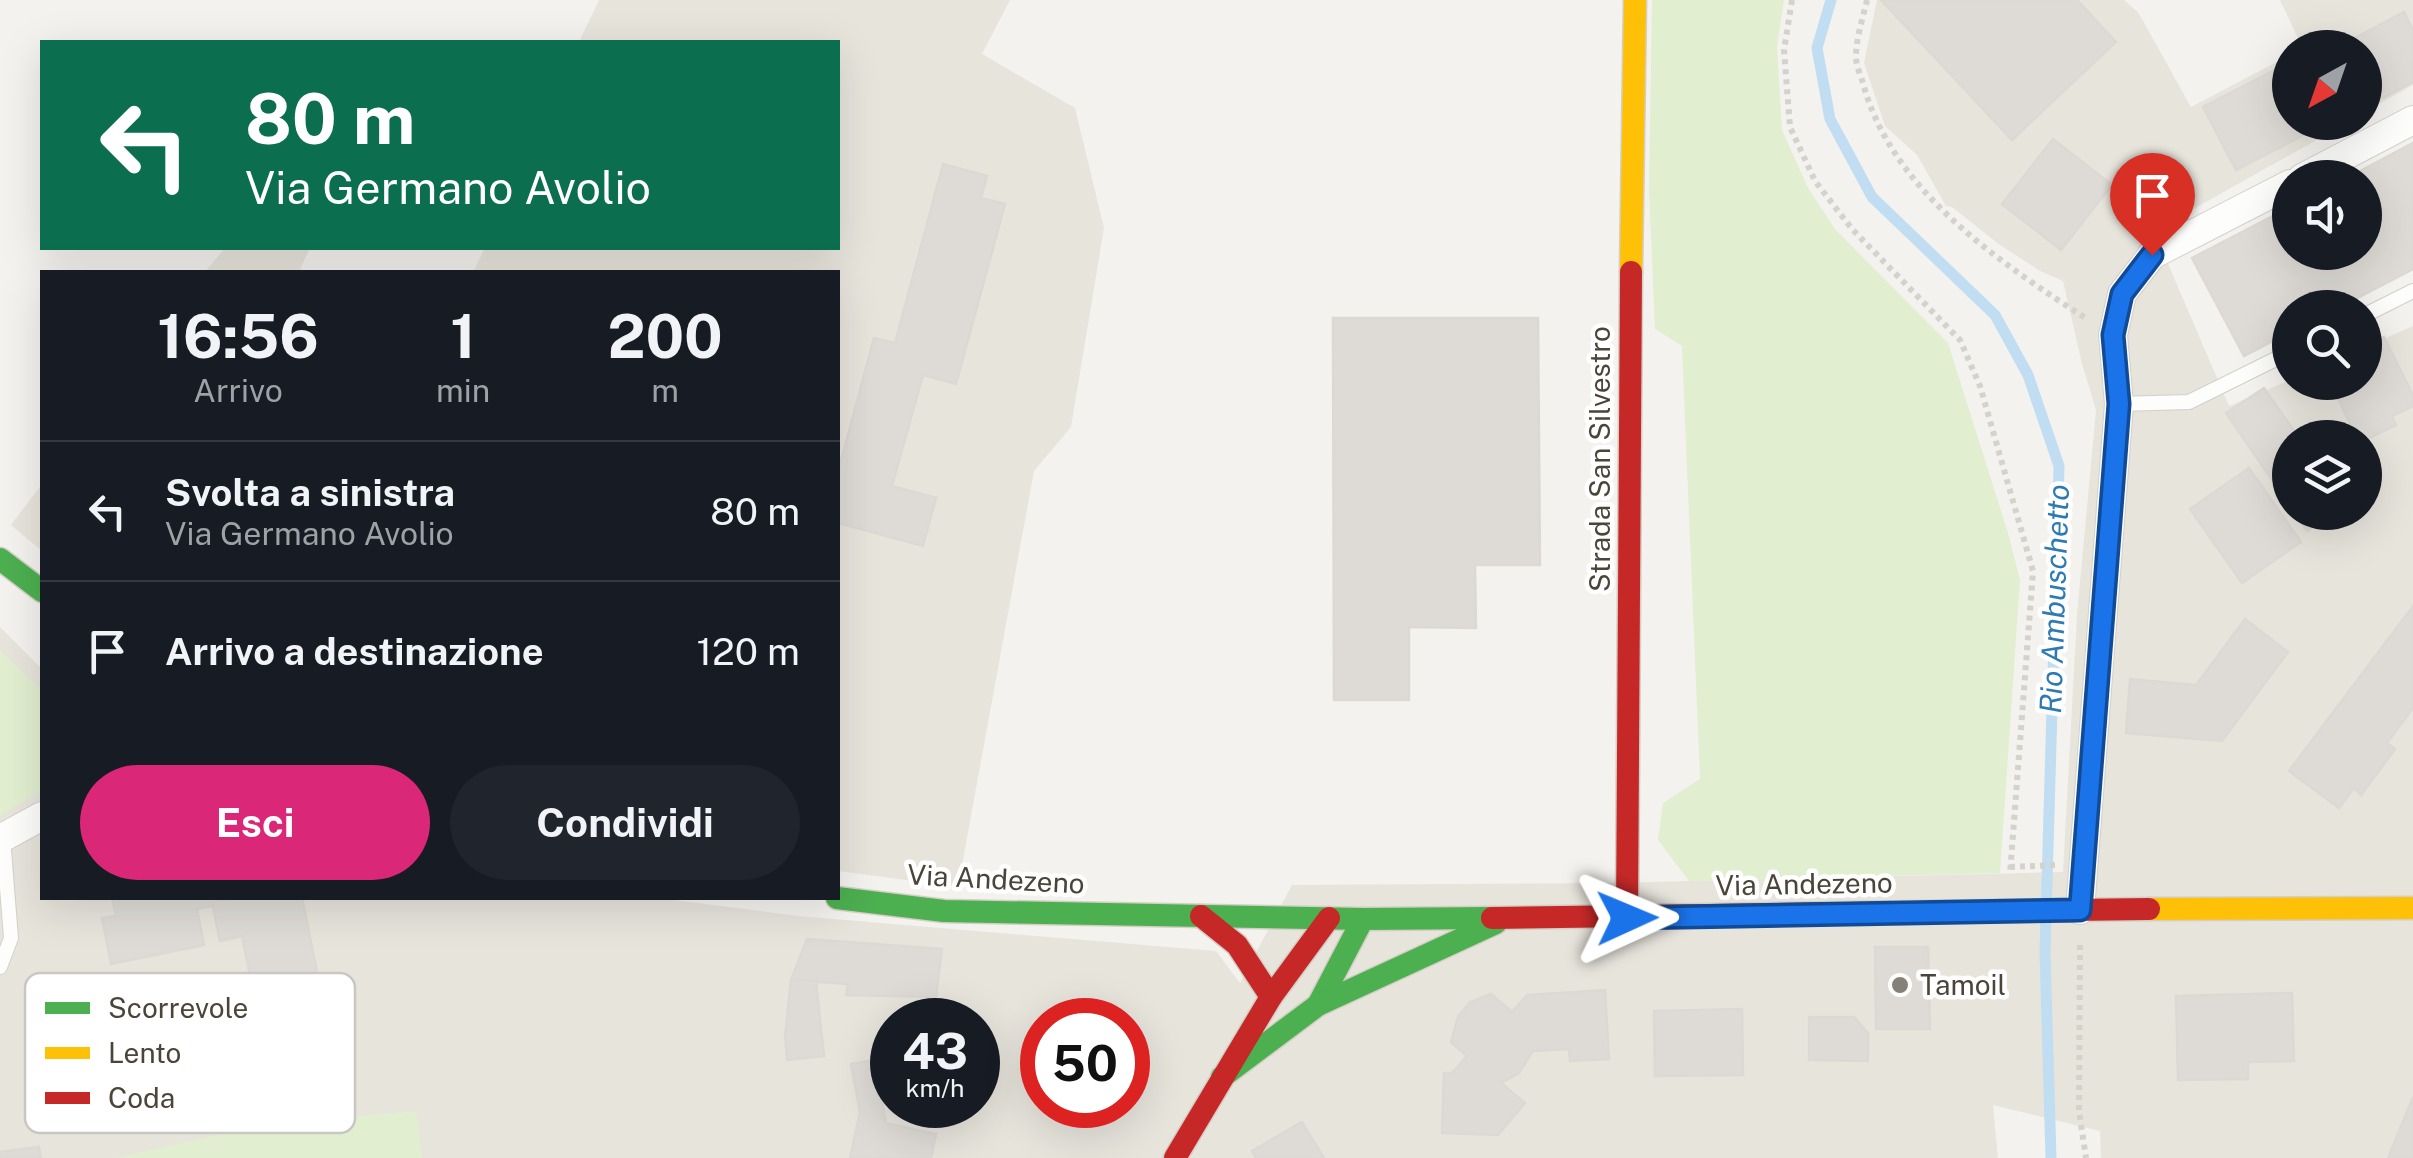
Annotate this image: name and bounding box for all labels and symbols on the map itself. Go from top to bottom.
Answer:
north arrow [2272,30,2382,140]
pin [2110,153,2195,256]
street label: Strada San Silvestro [1583,326,1616,592]
water label: Rio Ambuschetto [2032,484,2076,714]
street label: Via Andezeno [907,857,1086,900]
street label: Via Andezeno [1715,865,1893,902]
position arrow [1575,866,1679,970]
place label: Tamoil [1920,968,2006,1001]
legend [25,973,355,1133]
marker: Tamoil [1889,974,1911,996]
text: Scorrevole [108,991,248,1024]
speed limit sign: 50 [1020,998,1150,1128]
text: Lento [108,1036,181,1069]
text: Coda [108,1081,175,1114]

